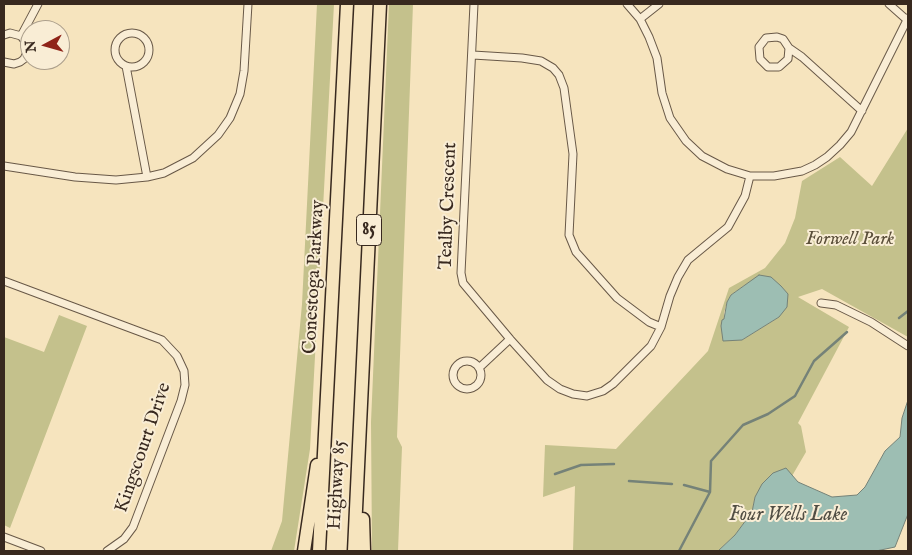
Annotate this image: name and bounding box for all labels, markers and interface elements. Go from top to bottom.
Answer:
north arrow [20,20,70,70]
text: N [21,39,41,53]
street label: Tealby Crescent [435,142,463,270]
street label: Conestoga Parkway [300,199,330,355]
road number: 85 [356,214,382,246]
park label: Forwell Park [806,229,894,251]
street label: Kingscourt Drive [111,380,177,516]
street label: Highway 85 [324,440,352,530]
water label: Four Wells Lake [729,504,847,528]

